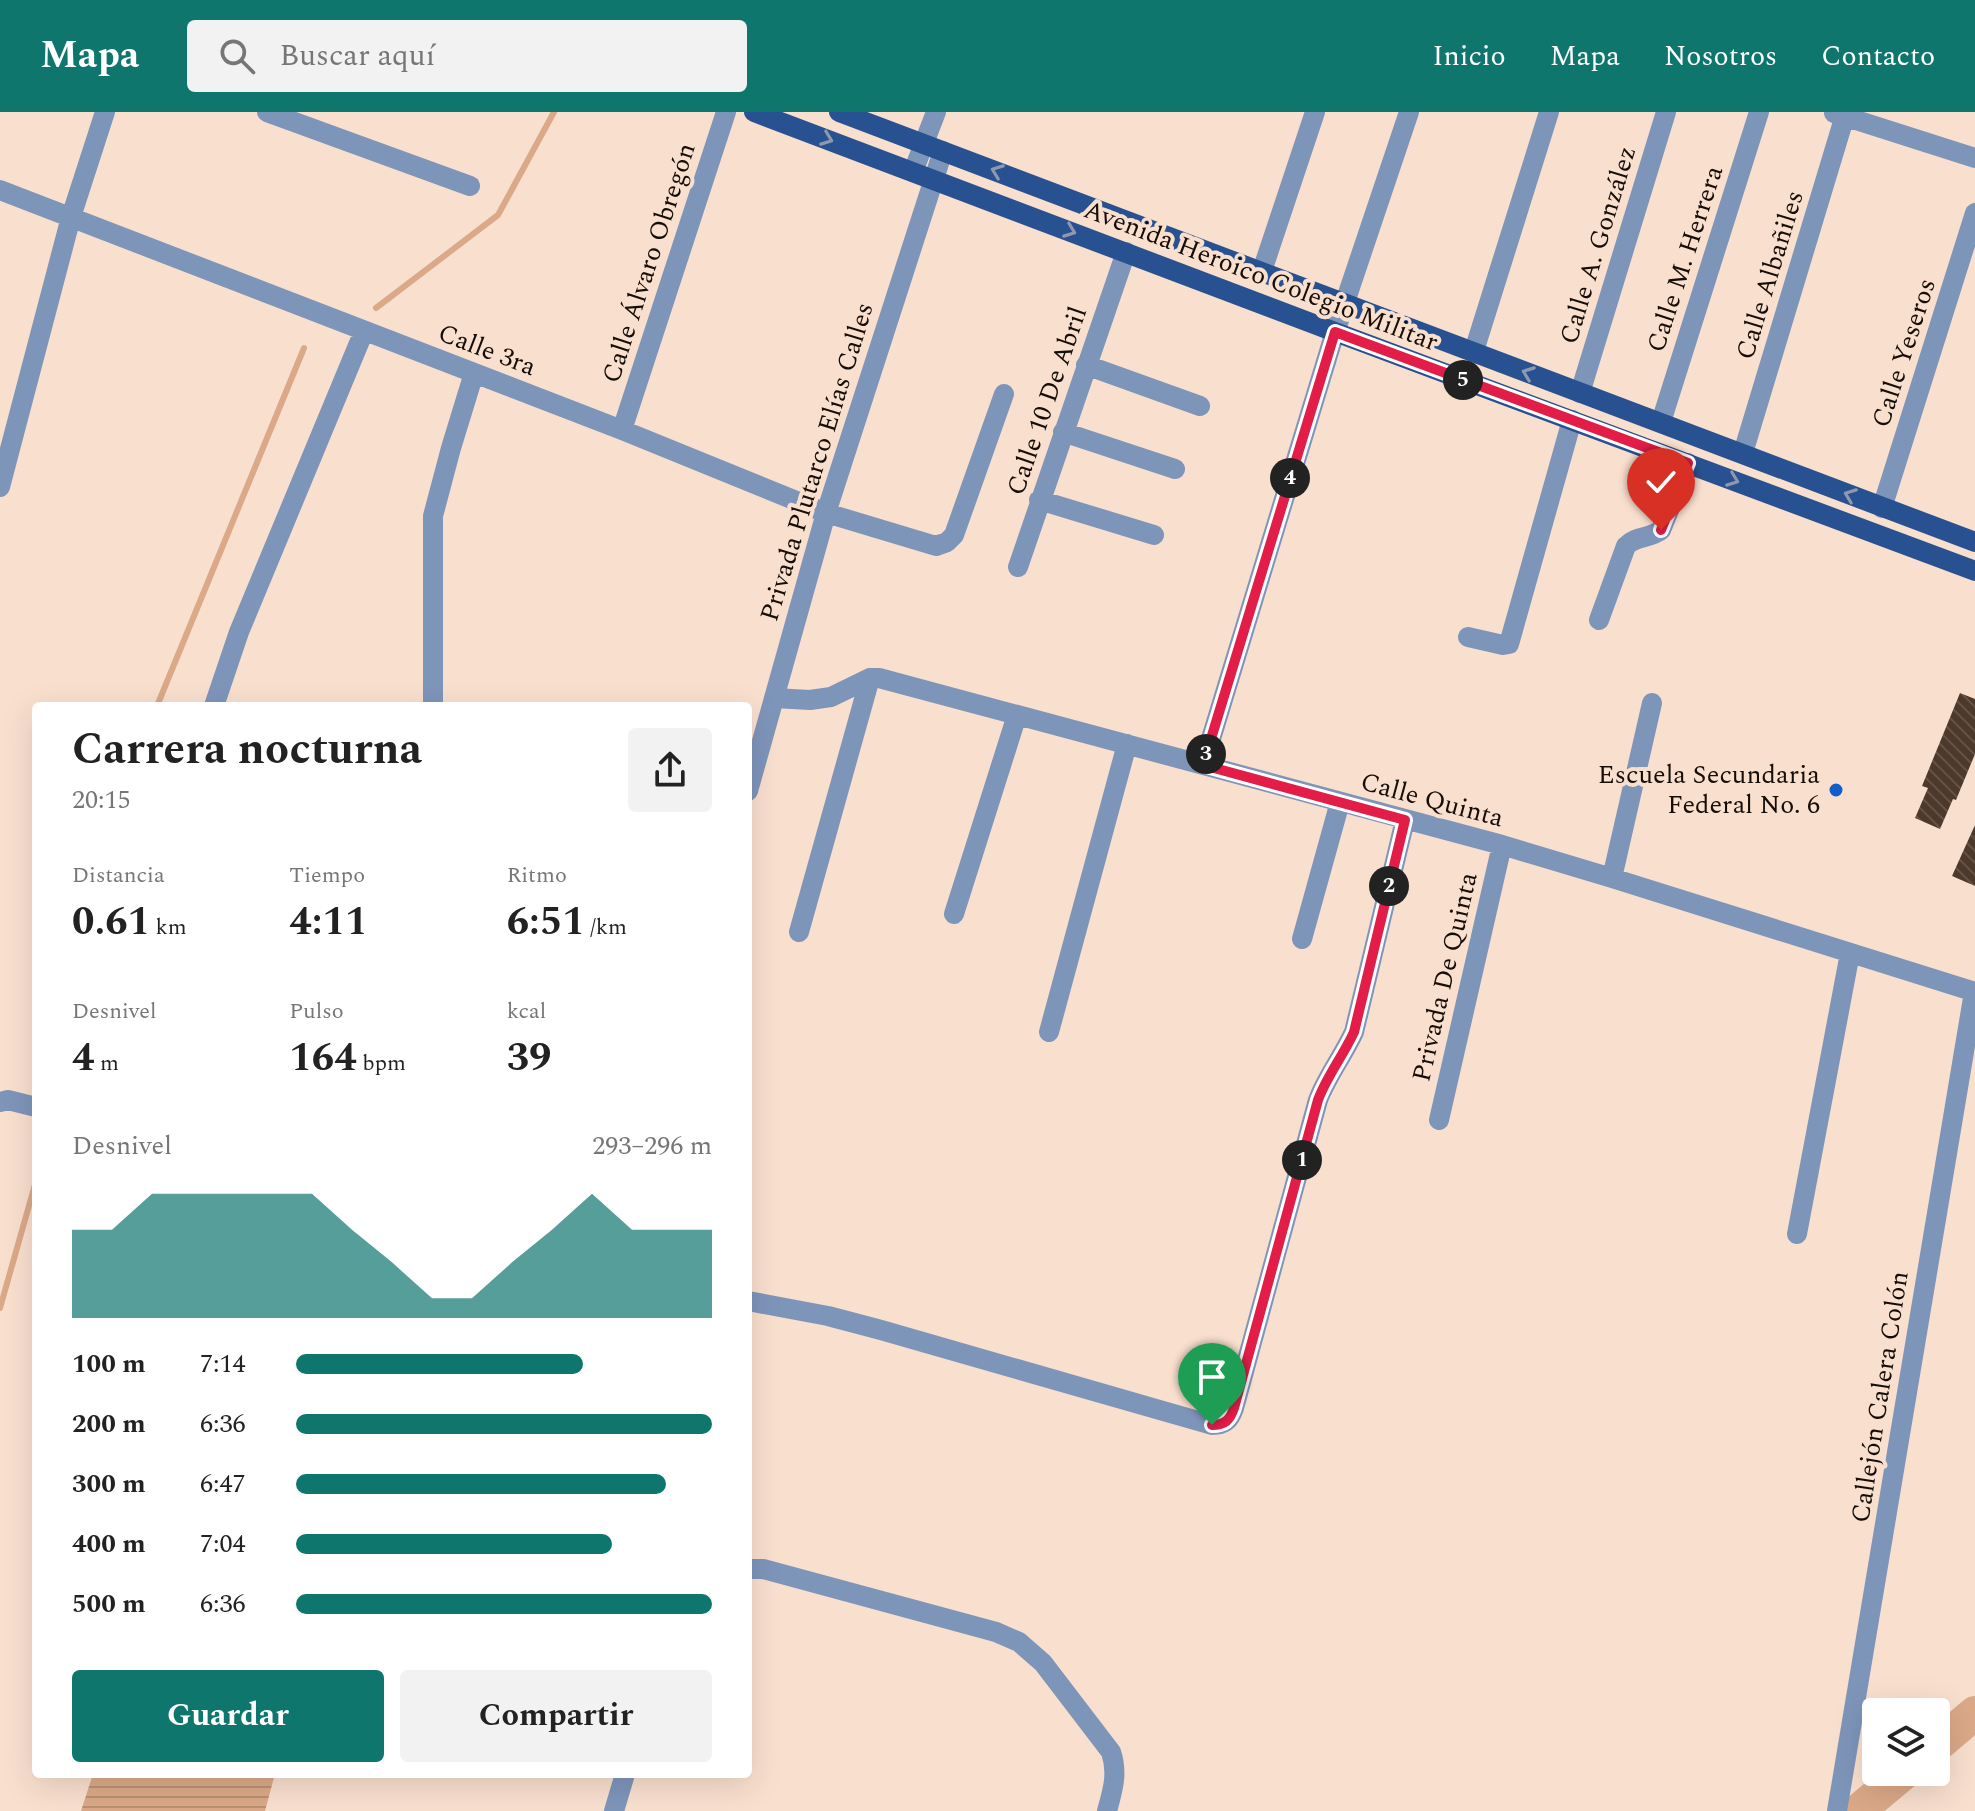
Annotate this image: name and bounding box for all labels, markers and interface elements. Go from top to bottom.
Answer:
search box [187,20,747,92]
text: Mapa [40,27,139,85]
text: Buscar aquí [279,33,435,79]
icon: search [215,34,259,78]
text: Inicio [1433,35,1506,78]
text: Mapa [1550,35,1620,78]
text: Nosotros [1664,35,1777,78]
text: Contacto [1821,35,1935,78]
one-way arrow [819,130,833,146]
street label: Calle Álvaro Obregón [591,138,707,388]
street label: Calle A. González [1549,141,1647,349]
street label: Calle M. Herrera [1636,160,1734,357]
one-way arrow [991,164,1005,181]
street label: Calle Albañiles [1725,186,1815,364]
street label: Avenida Heroico Colegio Militar [1078,190,1444,362]
one-way arrow [1062,221,1076,238]
street label: Calle Yeseros [1861,273,1947,433]
street label: Privada Plutarco Elías Calles [749,298,885,626]
street label: Calle 10 De Abril [996,301,1098,501]
street label: Calle 3ra [432,313,542,387]
pin: 5 [1443,360,1483,400]
text: 5 [1457,363,1469,396]
one-way arrow [1522,366,1536,383]
pin [1627,448,1695,530]
pin: 4 [1270,458,1310,498]
icon: check [1639,460,1683,504]
text: 4 [1284,461,1296,494]
one-way arrow [1725,470,1739,487]
one-way arrow [1844,488,1858,505]
text: Carrera nocturna [72,716,422,783]
button: share [628,728,712,812]
pin: 3 [1186,734,1226,774]
text: 3 [1200,737,1212,770]
place label: Escuela Secundaria Federal No. 6 [1598,755,1820,825]
street label: Calle Quinta [1356,762,1508,838]
text: 20:15 [72,780,131,820]
marker: Escuela Secundaria Federal No. 6 [1827,781,1845,799]
text: Distancia [72,859,165,892]
text: Tiempo [289,859,365,892]
text: Ritmo [507,859,567,892]
pin: 2 [1369,866,1409,906]
street label: Privada De Quinta [1401,868,1489,1086]
text: 2 [1383,869,1395,902]
text: 0.61 [72,892,150,953]
text: 4:11 [289,892,367,953]
text: 6:51 [507,892,585,953]
text: km [150,911,187,944]
text: /km [585,911,627,944]
text: Desnivel [72,995,156,1028]
text: Pulso [289,995,344,1028]
text: kcal [507,995,546,1028]
text: 4 [72,1028,94,1089]
text: 164 [289,1028,357,1089]
text: 39 [507,1028,552,1089]
text: m [94,1047,119,1080]
text: bpm [357,1047,406,1080]
text: Desnivel [72,1126,172,1166]
text: 293–296 m [592,1126,712,1166]
pin: 1 [1282,1140,1322,1180]
text: 1 [1296,1143,1308,1176]
street label: Callejón Calera Colón [1840,1268,1920,1526]
pin [1178,1343,1246,1425]
text: 100 m [72,1344,146,1384]
text: 7:14 [200,1344,246,1384]
icon: arrive [1190,1355,1234,1399]
text: 200 m [72,1404,146,1444]
text: 6:36 [200,1404,246,1444]
text: 300 m [72,1464,146,1504]
text: 6:47 [200,1464,246,1504]
text: 400 m [72,1524,146,1564]
text: 7:04 [200,1524,246,1564]
text: 500 m [72,1584,146,1624]
text: 6:36 [200,1584,246,1624]
button: Guardar [72,1670,384,1762]
button: Compartir [400,1670,712,1762]
map controls [1862,1698,1950,1786]
button: layers [1862,1698,1950,1786]

